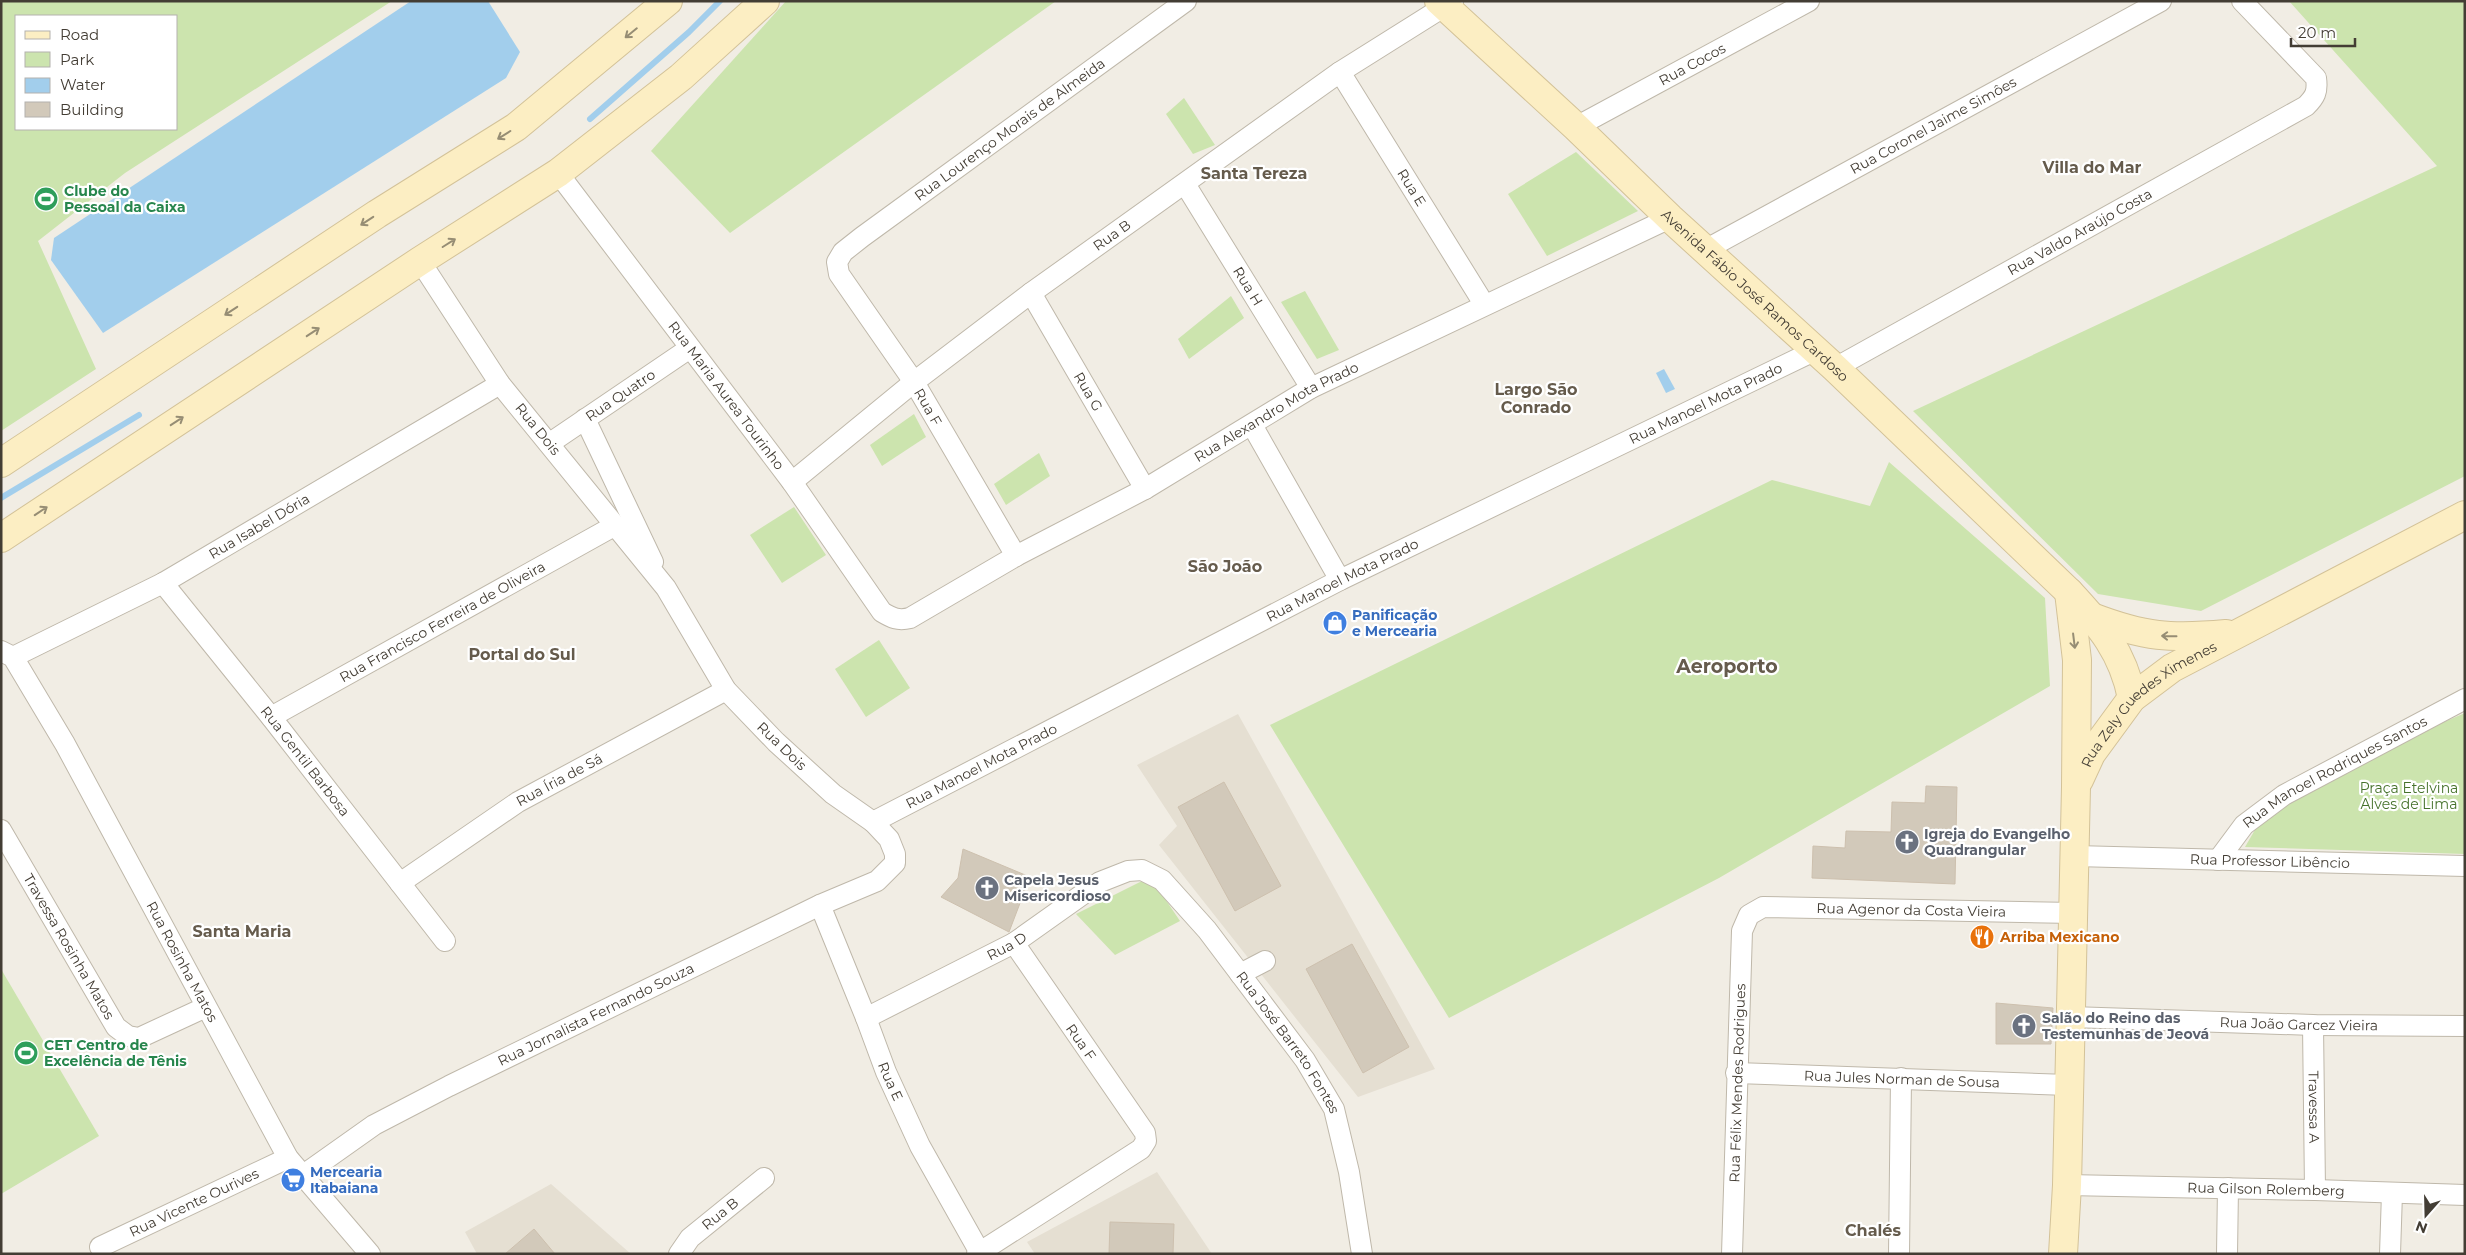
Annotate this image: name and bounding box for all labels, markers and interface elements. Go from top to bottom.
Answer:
legend [15,15,178,130]
scale bar [2291,15,2355,47]
text: 20 m [2298,23,2336,42]
text: Road [60,25,99,44]
one-way arrow [625,28,638,39]
street label: Rua Cocos [1656,39,1729,90]
text: Park [60,50,94,69]
street label: Rua Lourenço Morais de Almeida [911,54,1109,205]
street label: Rua Coronel Jaime Simôes [1847,73,2020,178]
text: Water [60,75,106,94]
text: Building [60,100,124,119]
one-way arrow [498,130,512,140]
district label: Villa do Mar [2042,158,2142,177]
district label: Santa Tereza [1201,164,1307,183]
street label: Rua E [1393,165,1430,210]
place label: Clube do Pessoal da Caixa [64,182,186,216]
street label: Rua Valdo Araújo Costa [2004,185,2155,279]
sports icon: Clube do Pessoal da Caixa [33,186,59,212]
street label: Avenida Fábio José Ramos Cardoso [1657,205,1853,386]
street label: Rua B [1089,216,1134,255]
one-way arrow [360,217,374,227]
one-way arrow [441,238,455,248]
street label: Rua H [1229,263,1267,309]
one-way arrow [224,306,238,316]
street label: Rua Maria Aurea Tourinho [664,318,789,473]
one-way arrow [305,326,319,336]
street label: Rua Alexandro Mota Prado [1191,358,1362,466]
street label: Rua Manoel Mota Prado [1626,359,1785,448]
street label: Rua Quatro [582,365,659,425]
street label: Rua G [1070,369,1107,414]
district label: Largo São Conrado [1494,380,1578,417]
street label: Rua F [910,385,946,429]
street label: Rua Dois [511,399,565,459]
one-way arrow [169,416,183,426]
street label: Rua Isabel Dória [205,489,313,563]
one-way arrow [34,506,48,516]
street label: Rua Manoel Mota Prado [1263,534,1422,626]
street label: Rua Francisco Ferreira de Oliveira [336,557,548,686]
district label: São João [1188,557,1262,576]
place label: Panificação e Mercearia [1352,606,1437,640]
shop icon: Panificação e Mercearia [1322,610,1348,636]
one-way arrow [2070,632,2080,648]
one-way arrow [2162,632,2178,641]
street label: Rua Zely Guedes Ximenes [2077,637,2220,770]
district label: Portal do Sul [468,645,576,664]
district label: Aeroporto [1675,655,1778,678]
street label: Rua Gentil Barbosa [257,702,354,820]
street label: Rua Manoel Rodriques Santos [2239,712,2430,832]
street label: Rua Dois [753,718,811,774]
street label: Rua Manoel Mota Prado [903,719,1060,813]
street label: Rua Íria de Sá [513,749,606,810]
park label: Praça Etelvina Alves de Lima [2360,779,2458,813]
place label: Igreja do Evangelho Quadrangular [1924,825,2070,859]
church icon: Igreja do Evangelho Quadrangular [1894,829,1920,855]
street label: Rua Professor Libêncio [2190,850,2350,872]
street label: Travessa Rosinha Matos [20,871,119,1023]
place label: Capela Jesus Misericordioso [1004,871,1111,905]
church icon: Capela Jesus Misericordioso [974,875,1000,901]
street label: Rua Rosinha Matos [142,898,222,1025]
street label: Rua Agenor da Costa Vieira [1816,899,2006,921]
district label: Santa Maria [193,922,291,941]
restaurant icon: Arriba Mexicano [1969,924,1995,950]
street label: Rua D [984,928,1030,964]
place label: Arriba Mexicano [1999,928,2119,946]
street label: Rua Jornalista Fernando Souza [495,959,697,1070]
street label: Rua José Barreto Fontes [1232,968,1344,1115]
street label: Rua Félix Mendes Rodrigues [1725,983,1749,1183]
place label: Salão do Reino das Testemunhas de Jeová [2042,1009,2209,1043]
church icon: Salão do Reino das Testemunhas de Jeová [2011,1013,2037,1039]
street label: Rua João Garcez Vieira [2219,1013,2378,1034]
street label: Rua F [1062,1020,1100,1064]
place label: CET Centro de Excelência de Tênis [44,1036,187,1070]
sports icon: CET Centro de Excelência de Tênis [13,1040,39,1066]
street label: Rua E [874,1059,907,1104]
street label: Rua Jules Norman de Sousa [1804,1066,2000,1092]
street label: Travessa A [2305,1071,2323,1144]
place label: Mercearia Itabaiana [310,1163,382,1197]
street label: Rua Vicente Ourives [126,1164,262,1241]
supermarket icon: Mercearia Itabaiana [280,1167,306,1193]
street label: Rua Gilson Rolemberg [2187,1178,2345,1200]
north arrow [2401,1190,2451,1240]
street label: Rua B [698,1193,742,1234]
text: N [2413,1217,2430,1238]
district label: Chalés [1845,1221,1901,1240]

